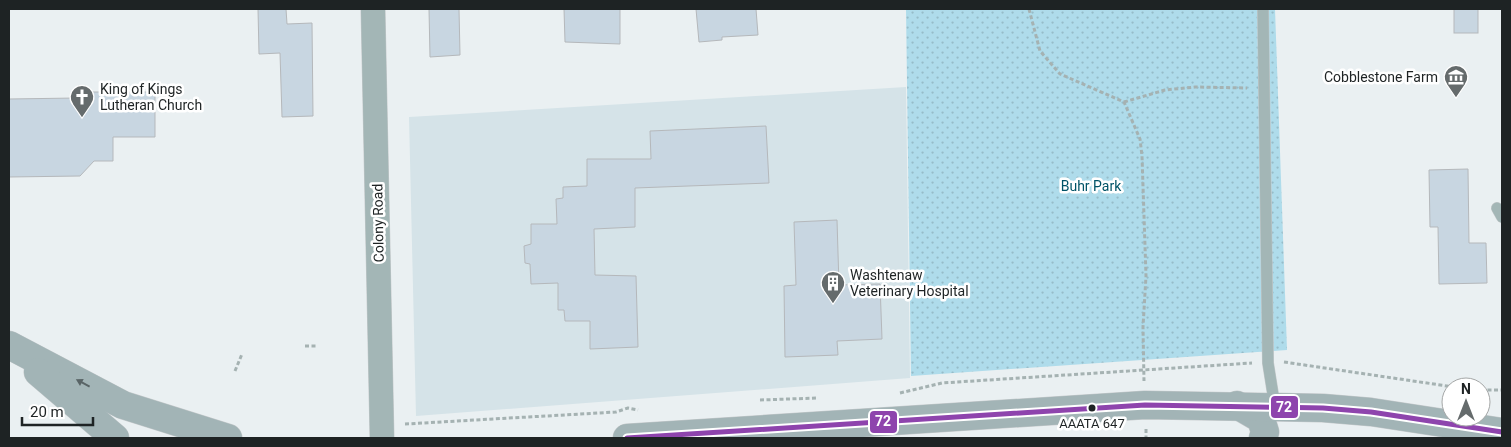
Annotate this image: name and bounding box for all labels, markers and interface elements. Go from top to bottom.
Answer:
museum icon: Cobblestone Farm [1443,64,1469,98]
place label: Cobblestone Farm [1324,69,1438,85]
place label: King of Kings Lutheran Church [100,81,202,113]
church icon: King of Kings Lutheran Church [69,84,95,118]
park label: Buhr Park [1061,178,1122,194]
street label: Colony Road [369,184,387,262]
place label: Washtenaw Veterinary Hospital [850,267,969,299]
building icon: Washtenaw Veterinary Hospital [820,270,846,304]
north arrow [1441,377,1491,427]
one-way arrow [76,379,89,388]
text: N [1461,381,1471,397]
scale bar [22,394,94,426]
line badge: 72 [1270,395,1299,419]
text: 72 [1276,399,1292,415]
text: 20 m [30,403,64,421]
marker: AAATA 647 [1087,403,1097,413]
line badge: 72 [869,410,898,434]
text: 72 [875,413,891,429]
place label: AAATA 647 [1059,416,1125,431]

